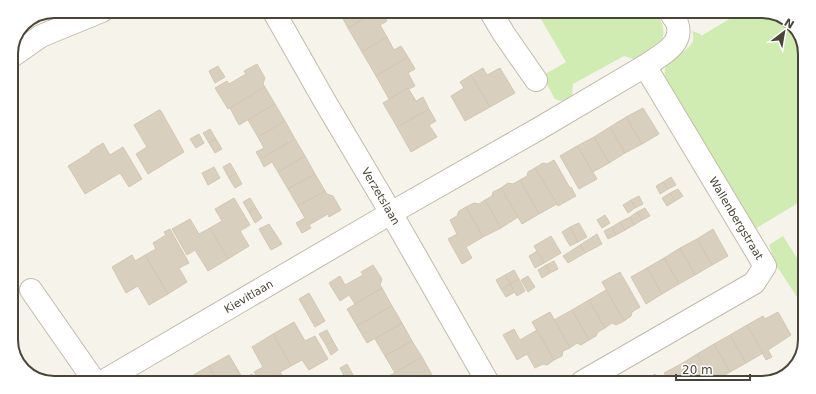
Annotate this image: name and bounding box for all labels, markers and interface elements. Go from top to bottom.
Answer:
north arrow [764,12,804,52]
text: N [782,16,796,32]
street label: Verzetslaan [359,165,403,227]
street label: Wallenbergstraat [707,174,767,263]
street label: Kievitlaan [222,277,275,316]
scale bar [676,356,750,382]
text: 20 m [682,363,713,377]

